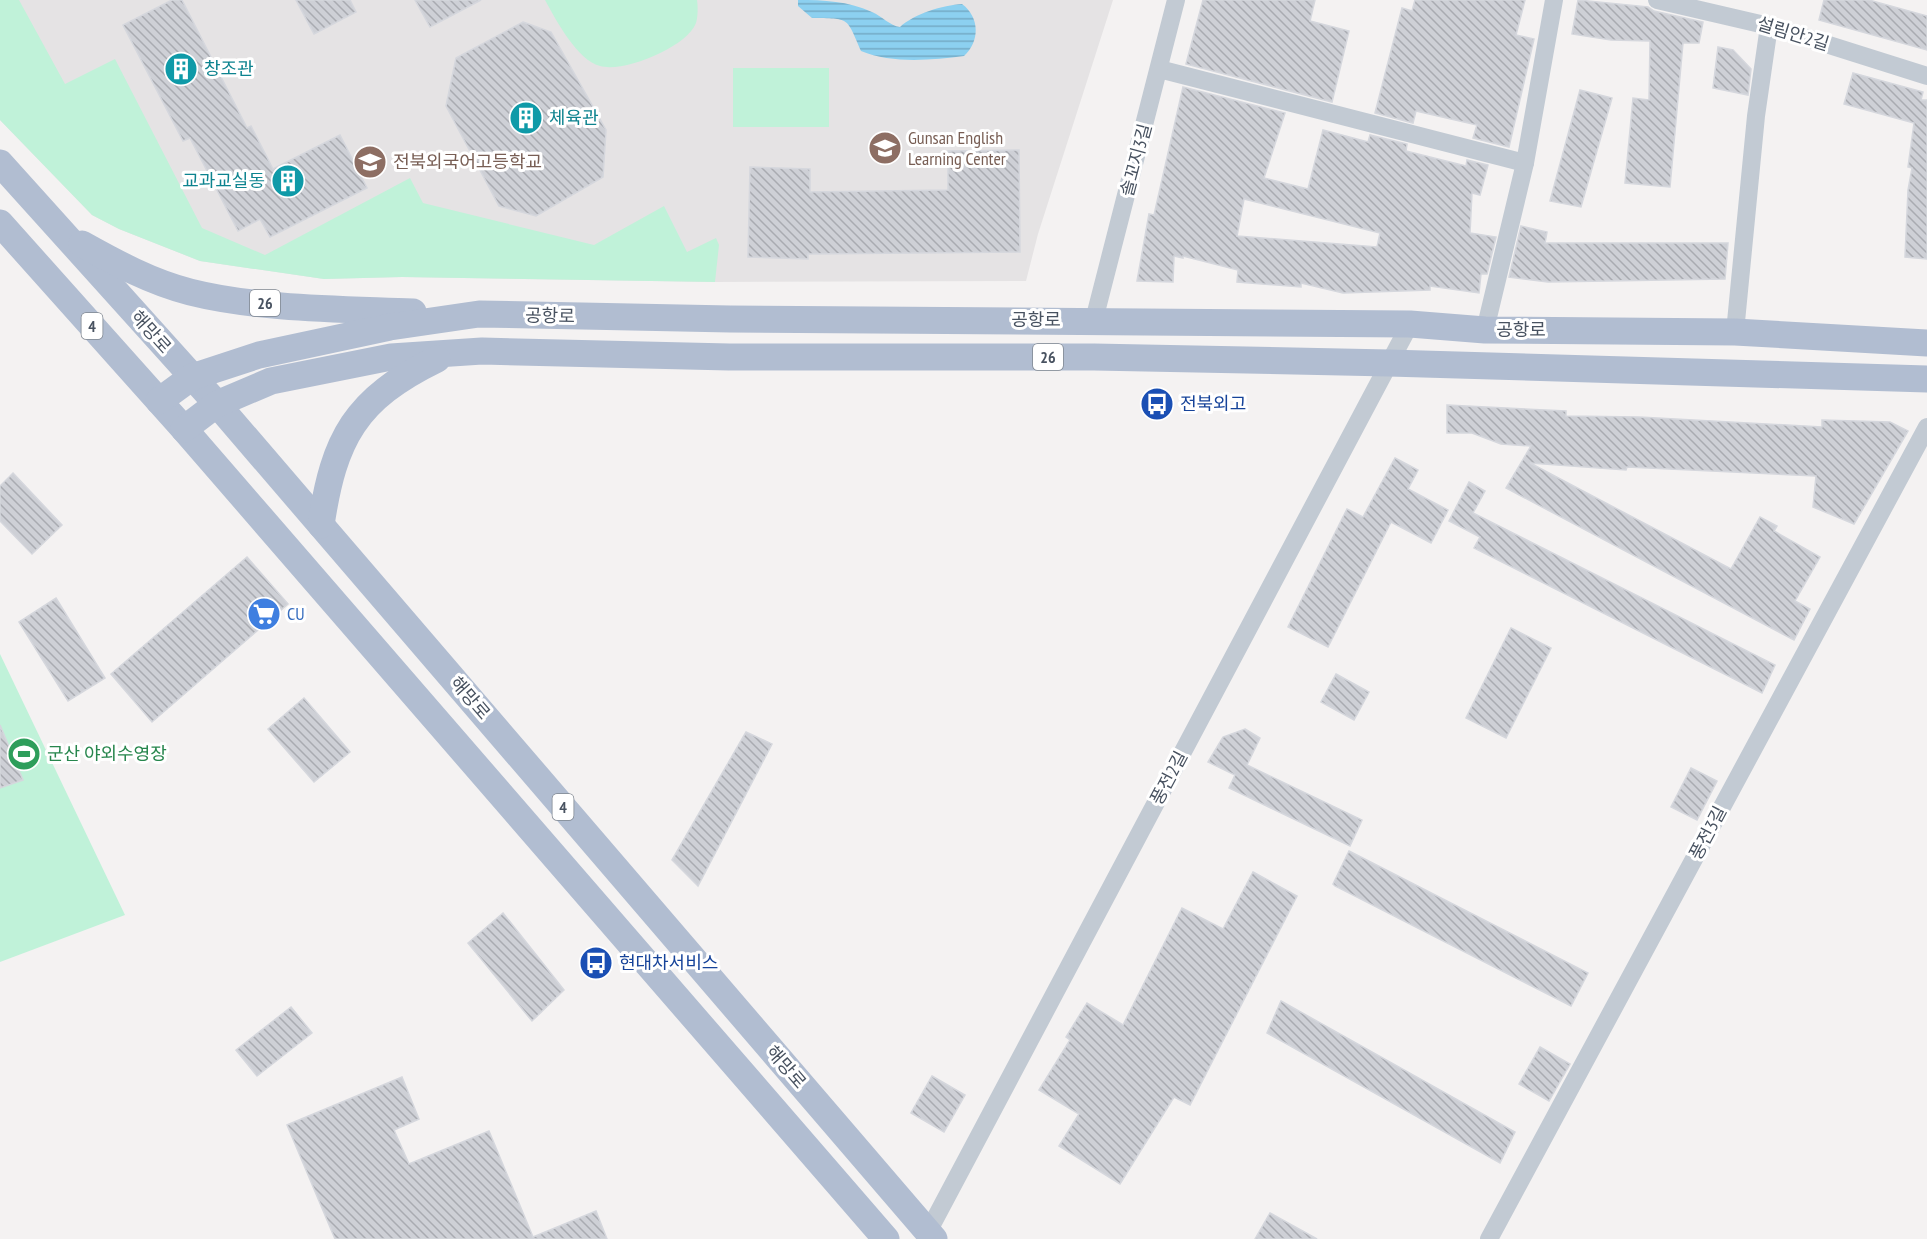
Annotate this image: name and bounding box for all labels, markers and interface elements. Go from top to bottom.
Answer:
street label: 설림안2길 [1754,12,1832,55]
building icon: 창조관 [163,51,199,87]
place label: 창조관 [204,57,254,80]
building icon: 체육관 [508,100,544,136]
place label: 체육관 [549,106,599,129]
street label: 솔꼬지3길 [1115,121,1156,199]
place label: Gunsan English Learning Center [908,126,1006,170]
school or university icon: Gunsan English Learning Center [867,130,903,166]
school or university icon: 전북외국어고등학교 [352,144,388,180]
place label: 전북외국어고등학교 [393,150,542,173]
building icon: 교과교실동 [270,163,306,199]
place label: 교과교실동 [182,169,265,192]
road number: 26 [250,290,280,316]
street label: 공항로 [525,304,575,327]
street label: 해망로 [126,306,177,358]
street label: 공항로 [1011,308,1061,331]
road number: 4 [82,313,103,339]
street label: 공항로 [1496,318,1546,341]
road number: 26 [1033,344,1063,370]
bus stop icon: 전북외고 [1139,386,1175,422]
place label: 전북외고 [1180,392,1246,415]
supermarket icon: CU [246,596,282,632]
place label: CU [287,602,305,625]
street label: 해망로 [445,671,495,724]
sports icon: 군산 야외수영장 [6,736,42,772]
place label: 군산 야외수영장 [47,742,167,765]
street label: 풍전2길 [1145,747,1192,809]
road number: 4 [552,794,574,820]
street label: 풍전3길 [1684,802,1731,864]
bus stop icon: 현대차서비스 [578,945,614,981]
place label: 현대차서비스 [619,951,718,974]
street label: 해망로 [761,1040,811,1093]

